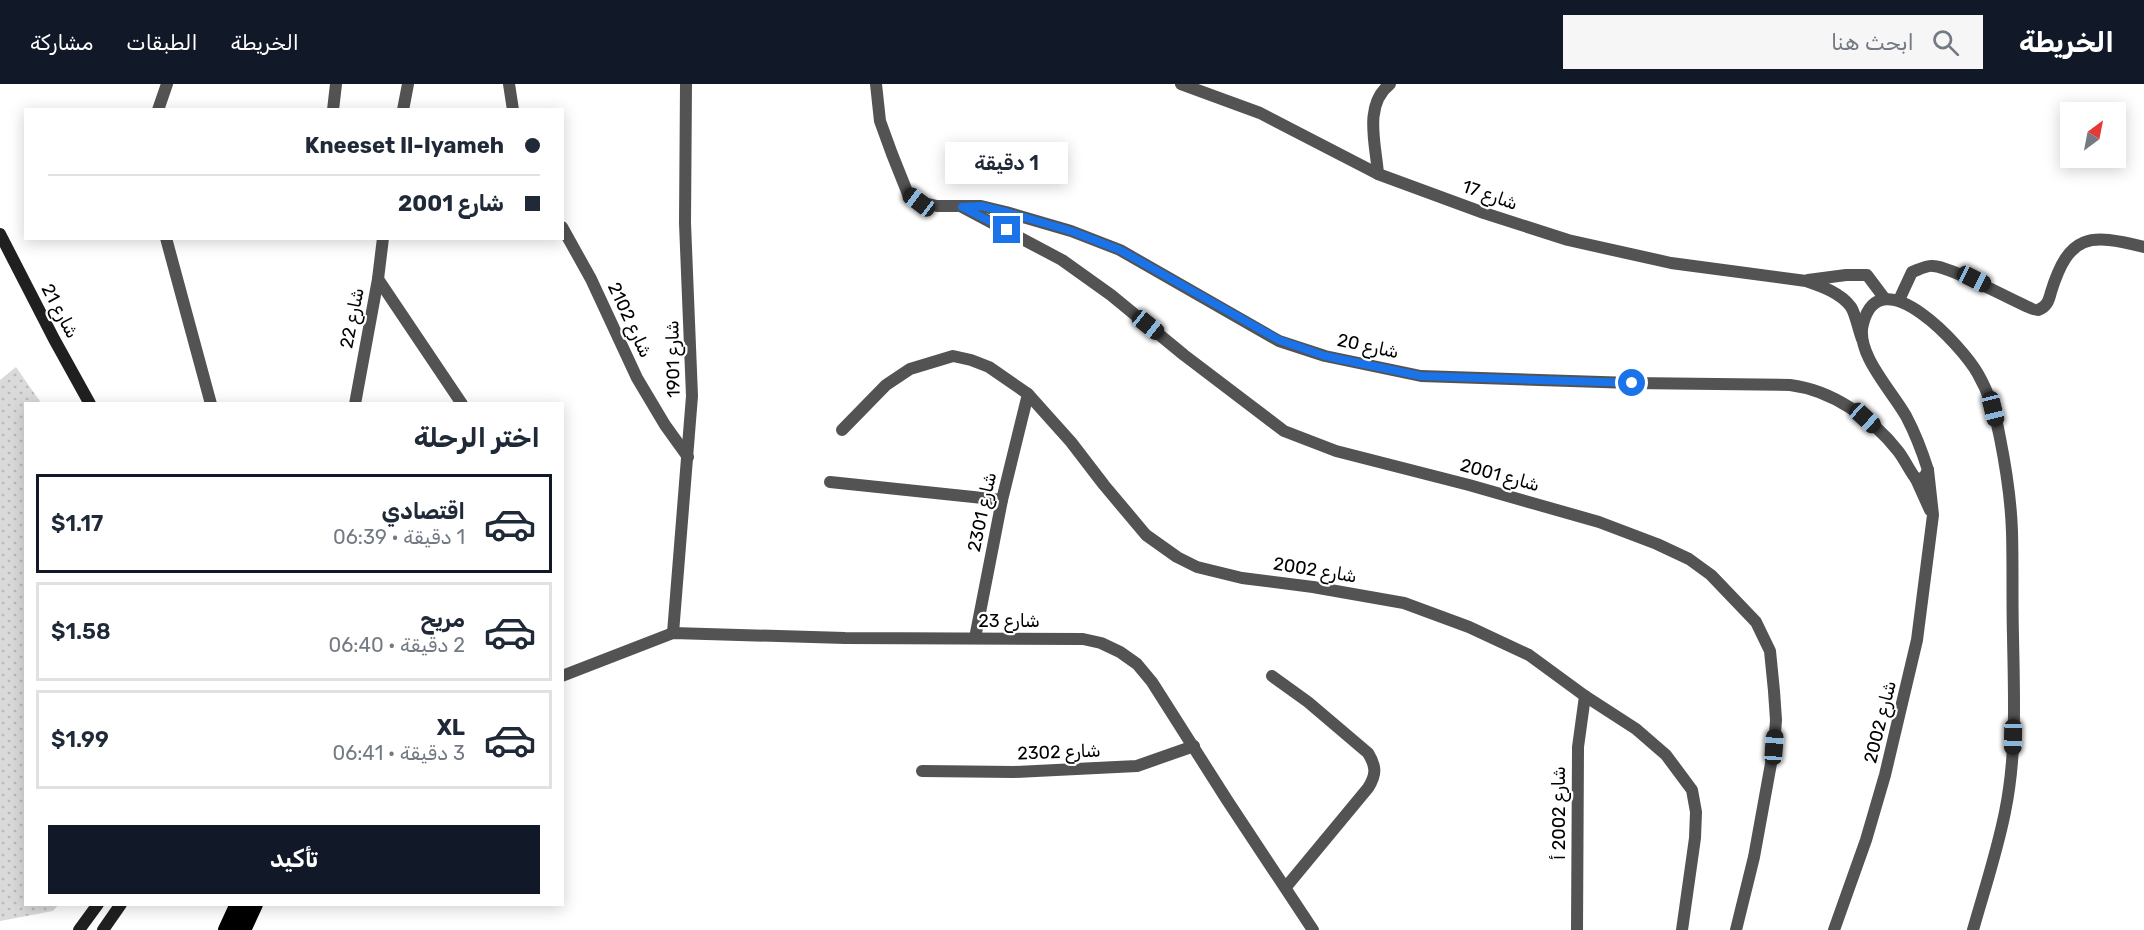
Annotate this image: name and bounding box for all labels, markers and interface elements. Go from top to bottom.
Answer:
search box [1563,15,1983,69]
icon: search [1929,26,1962,59]
text: الخريطة [2019,26,2114,59]
text: ابحث هنا [1831,29,1914,56]
text: مشاركة [30,30,93,55]
text: الطبقات [126,30,198,55]
text: الخريطة [231,30,299,55]
north arrow [2060,102,2126,168]
map controls [2060,102,2126,168]
text: Kneeset Il-Iyameh [305,132,504,159]
callout: 1 دقيقة [946,143,1068,185]
text: 1 دقيقة [974,151,1039,175]
street label: شارع 17 [1459,175,1521,216]
car [899,184,939,220]
text: شارع 2001 [398,190,504,217]
route end [993,216,1020,243]
car [1954,263,1994,295]
street label: شارع 2102 [602,279,657,362]
street label: شارع 21 [36,280,83,342]
street label: شارع 22 [335,286,370,350]
car [1128,307,1168,343]
street label: شارع 1901 [661,320,686,398]
street label: شارع 20 [1335,329,1401,364]
route start [1618,369,1645,396]
car [1980,389,2006,429]
car [1846,399,1884,437]
text: اختر الرحلة [414,422,540,454]
street label: شارع 2001 [1458,454,1542,497]
street label: شارع 2301 [963,470,1002,554]
icon: car [483,497,537,551]
text: اقتصادي [382,498,465,525]
text: $1.17 [51,510,103,537]
text: 1 دقيقة · 06:39 [333,525,465,549]
street label: شارع 2002 [1271,553,1358,588]
icon: car [483,605,537,659]
text: مريح [420,606,465,633]
street label: شارع 23 [978,610,1040,633]
text: $1.58 [51,618,111,645]
text: 2 دقيقة · 06:40 [329,633,465,657]
street label: شارع 2002 [1859,678,1902,766]
icon: car [483,713,537,767]
text: XL [437,714,465,741]
car [2004,719,2022,755]
text: $1.99 [51,726,109,753]
car [1764,728,1784,766]
street label: شارع 2302 [1017,740,1101,765]
text: 3 دقيقة · 06:41 [332,741,465,765]
street label: شارع 2002 أ [1548,766,1571,860]
button: تأكيد [48,825,540,894]

